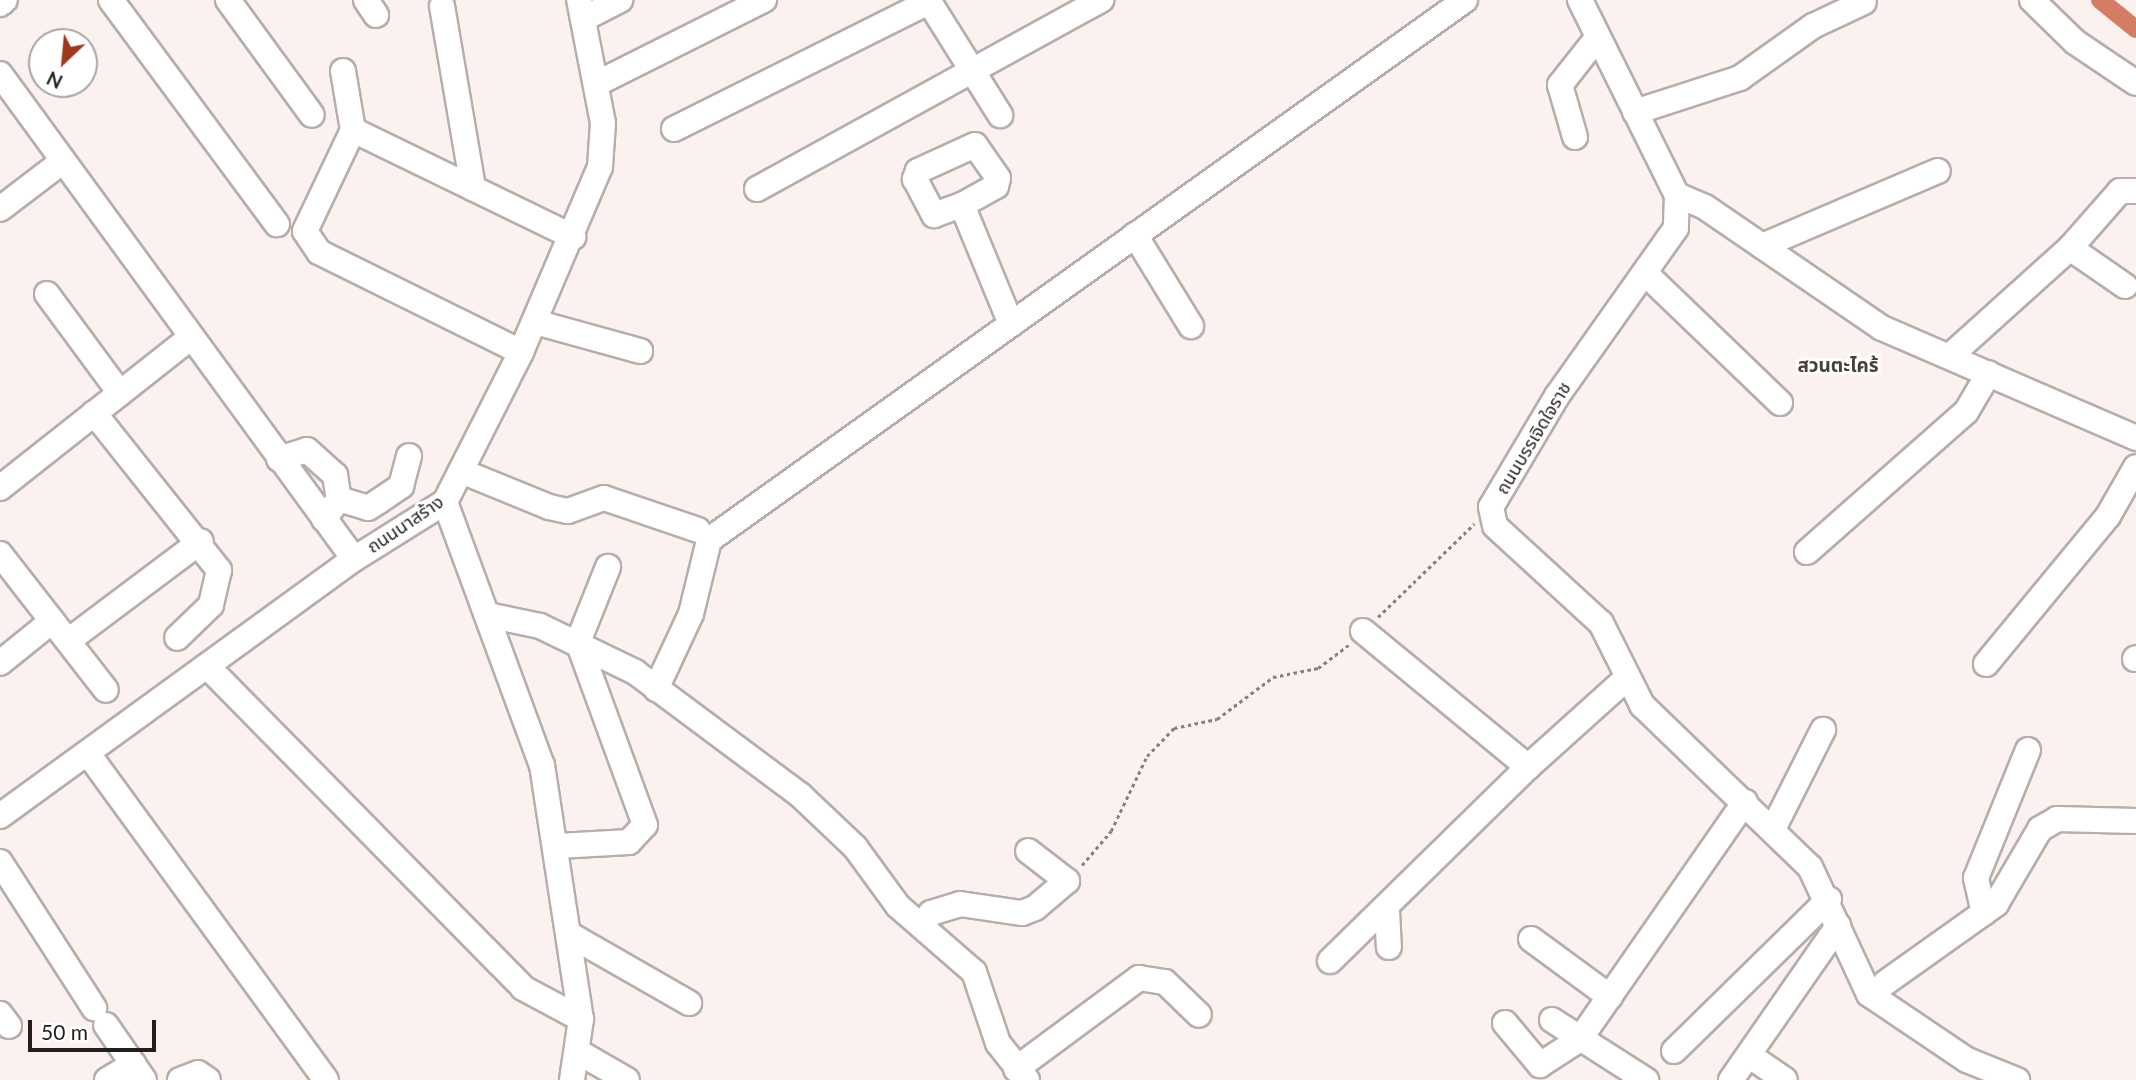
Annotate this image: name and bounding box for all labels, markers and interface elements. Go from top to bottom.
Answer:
north arrow [28,28,98,98]
text: N [43,67,66,94]
district label: สวนตะไคร้ [1797,354,1879,376]
street label: ถนนบรรเจิดใจราช [1491,378,1575,498]
street label: ถนนนาสร้าง [363,491,447,557]
scale bar [32,1006,159,1050]
text: 50 m [41,1019,88,1044]

